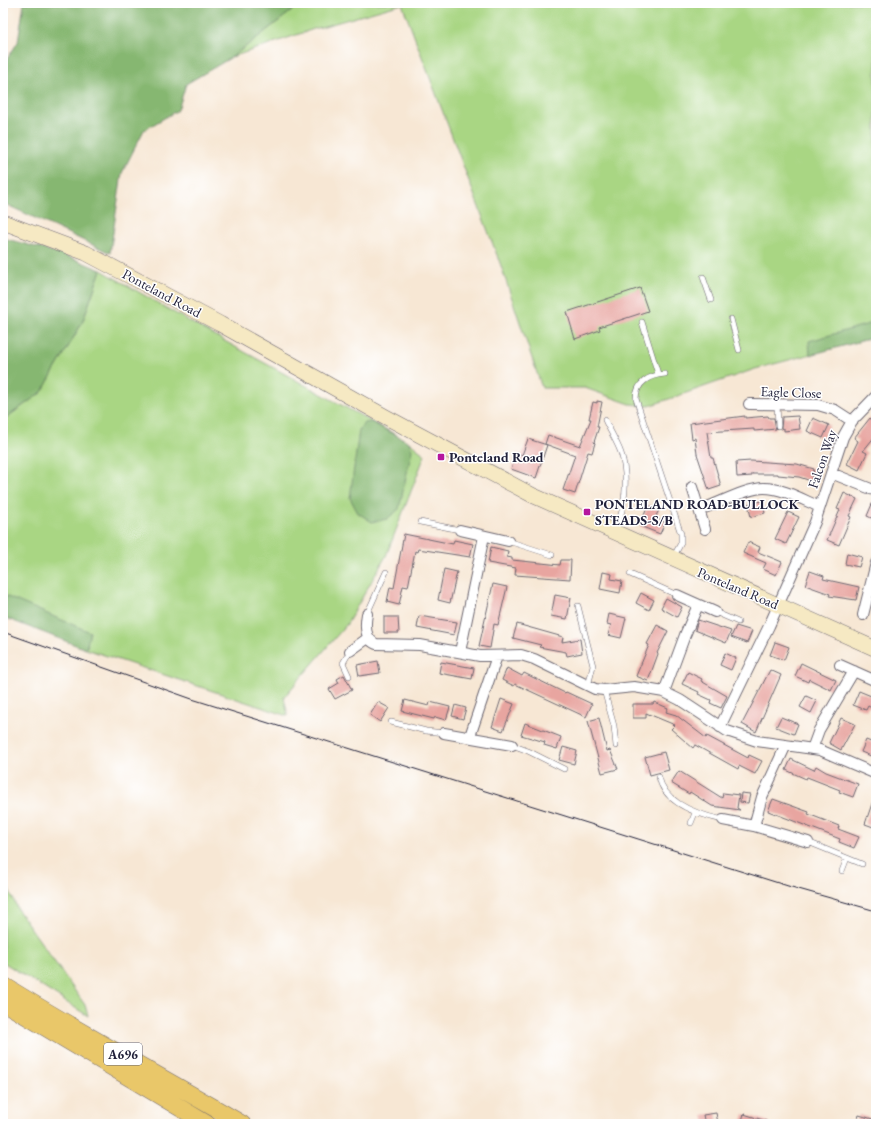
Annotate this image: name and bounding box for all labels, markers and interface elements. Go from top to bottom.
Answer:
street label: Ponteland Road [119,265,205,322]
street label: Eagle Close [760,382,822,402]
street label: Falcon Way [804,426,841,491]
place label: Ponteland Road [449,448,544,466]
marker: Ponteland Road [436,452,446,462]
place label: PONTELAND ROAD-BULLOCK STEADS-S/B [595,495,800,529]
marker: PONTELAND ROAD-BULLOCK STEADS-S/B [582,507,592,517]
street label: Ponteland Road [695,563,782,614]
road number: A696 [104,1043,142,1065]

